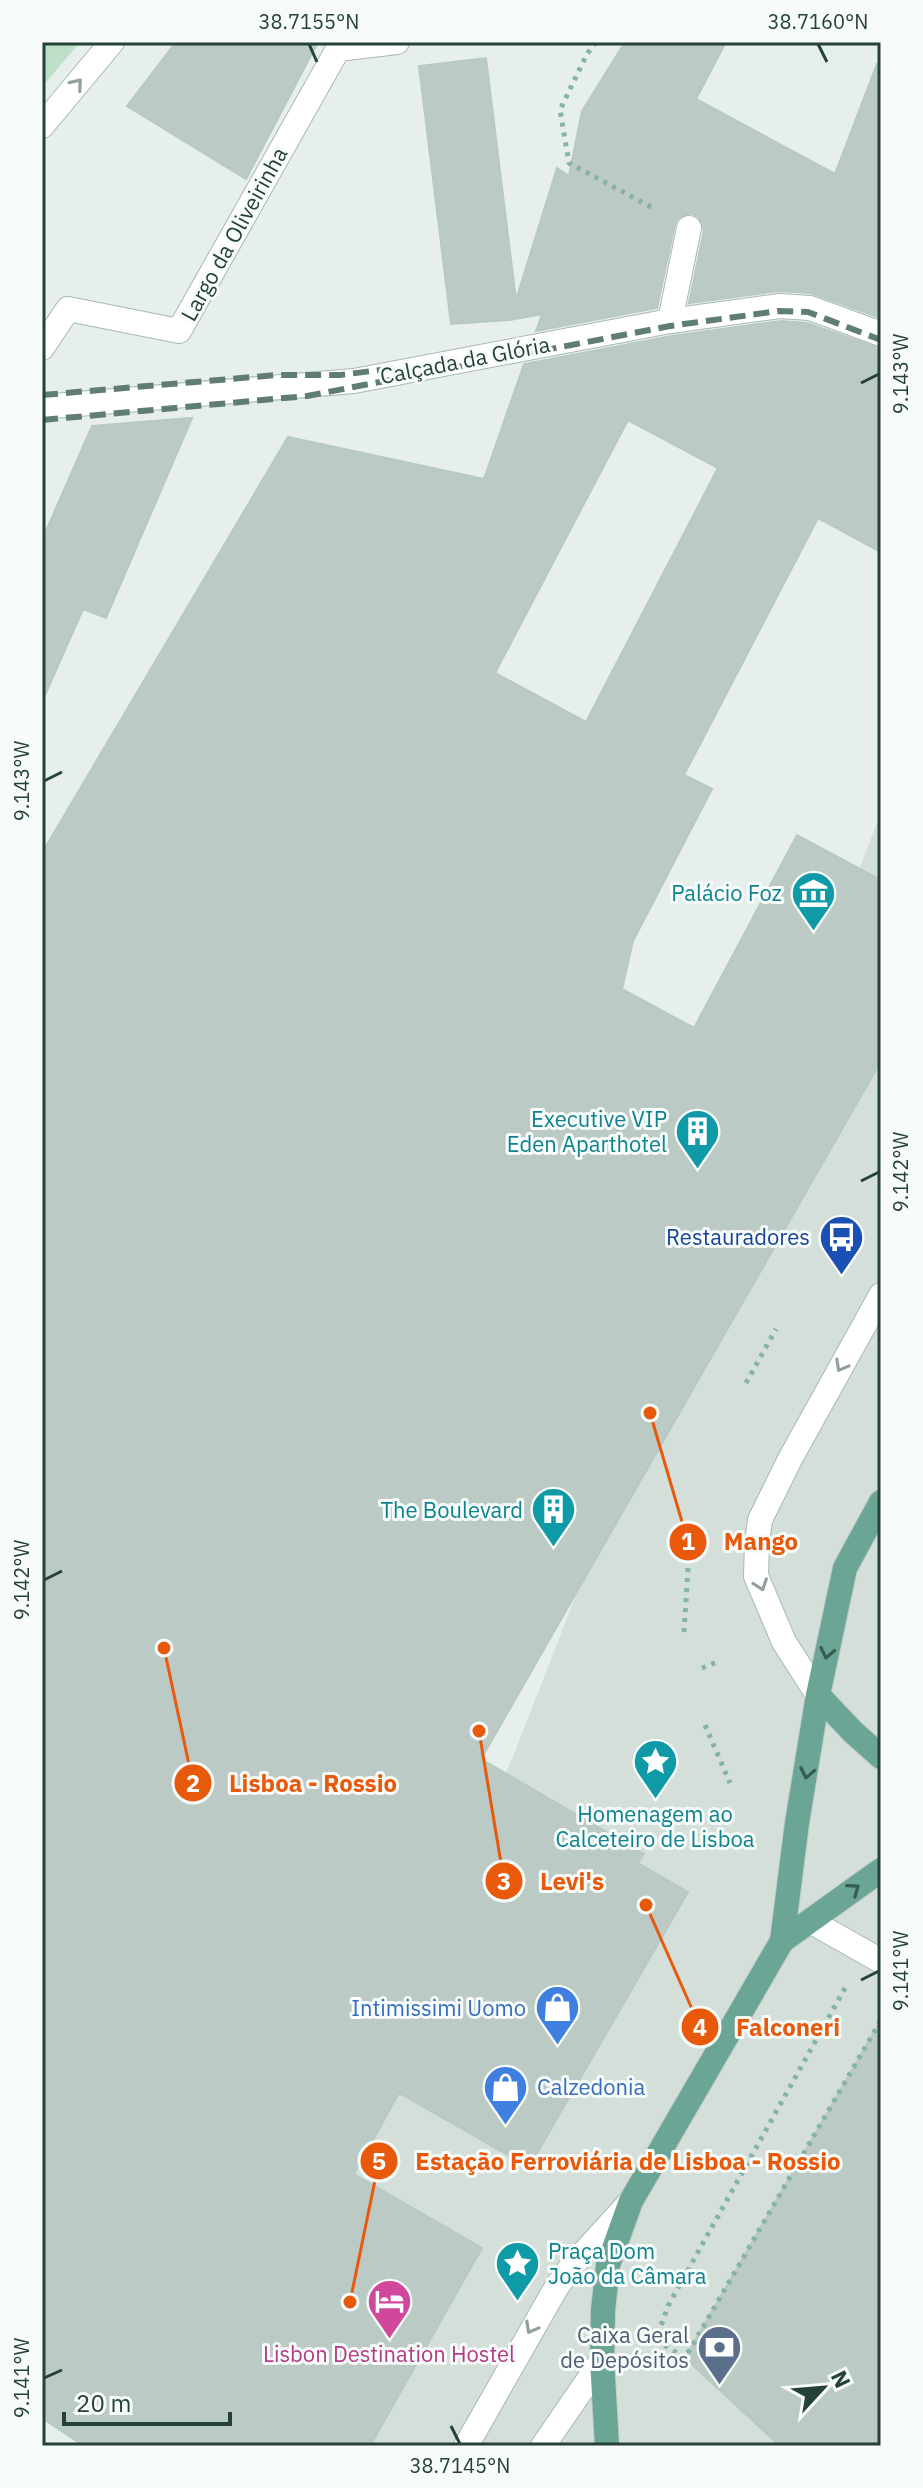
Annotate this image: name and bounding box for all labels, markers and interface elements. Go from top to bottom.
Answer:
text: 38.7155°N [259,8,359,35]
text: 38.7160°N [768,8,868,35]
one-way arrow [67,79,82,93]
street label: Largo da Oliveirinha [174,141,294,326]
street label: Calçada da Glória [377,329,553,390]
text: 9.143°W [887,334,914,414]
text: 9.143°W [8,741,35,821]
museum icon: Palácio Foz [789,869,837,932]
place label: Palácio Foz [671,878,782,907]
place label: Executive VIP Eden Aparthotel [507,1104,667,1158]
building icon: Executive VIP Eden Aparthotel [674,1108,722,1171]
text: 9.142°W [887,1132,914,1212]
bus stop icon: Restauradores [817,1213,865,1276]
place label: Restauradores [666,1222,810,1251]
one-way arrow [836,1358,851,1372]
building icon: The Boulevard [530,1486,578,1549]
place label: The Boulevard [381,1495,523,1524]
callout: Mango [668,1518,814,1566]
text: 1 [681,1525,695,1557]
text: Mango [724,1525,798,1557]
text: 9.142°W [8,1540,35,1620]
one-way arrow [751,1577,768,1591]
one-way arrow [820,1646,837,1660]
place icon: Homenagem ao Calceteiro de Lisboa [631,1737,679,1800]
callout: Lisboa - Rossio [173,1759,413,1807]
one-way arrow [799,1766,816,1779]
text: 2 [186,1767,200,1799]
text: Lisboa - Rossio [229,1767,397,1799]
place label: Homenagem ao Calceteiro de Lisboa [555,1799,755,1853]
callout: Levi's [484,1857,620,1905]
text: 3 [497,1865,511,1897]
text: Levi's [540,1865,604,1897]
one-way arrow [846,1884,860,1899]
text: 9.141°W [887,1931,914,2011]
shop icon: Intimissimi Uomo [533,1984,581,2047]
place label: Intimissimi Uomo [351,1993,526,2022]
callout: Falconeri [680,2003,856,2051]
text: 4 [693,2011,707,2043]
text: Falconeri [736,2011,840,2043]
shop icon: Calzedonia [482,2063,530,2126]
place label: Calzedonia [537,2072,646,2101]
callout: Estação Ferroviária de Lisboa - Rossio [359,2137,856,2185]
text: 5 [372,2145,386,2177]
text: Estação Ferroviária de Lisboa - Rossio [415,2145,841,2177]
place label: Praça Dom João da Câmara [548,2236,707,2290]
place icon: Praça Dom João da Câmara [493,2240,541,2303]
hotel icon: Lisbon Destination Hostel [365,2277,413,2340]
one-way arrow [525,2319,541,2334]
place label: Caixa Geral de Depósitos [560,2320,689,2374]
bank icon: Caixa Geral de Depósitos [696,2324,744,2387]
text: 9.141°W [8,2338,35,2418]
place label: Lisbon Destination Hostel [263,2339,515,2368]
north arrow [783,2348,863,2428]
text: N [825,2365,858,2393]
scale bar [64,2376,230,2426]
text: 20 m [76,2387,131,2419]
text: 38.7145°N [410,2452,510,2479]

